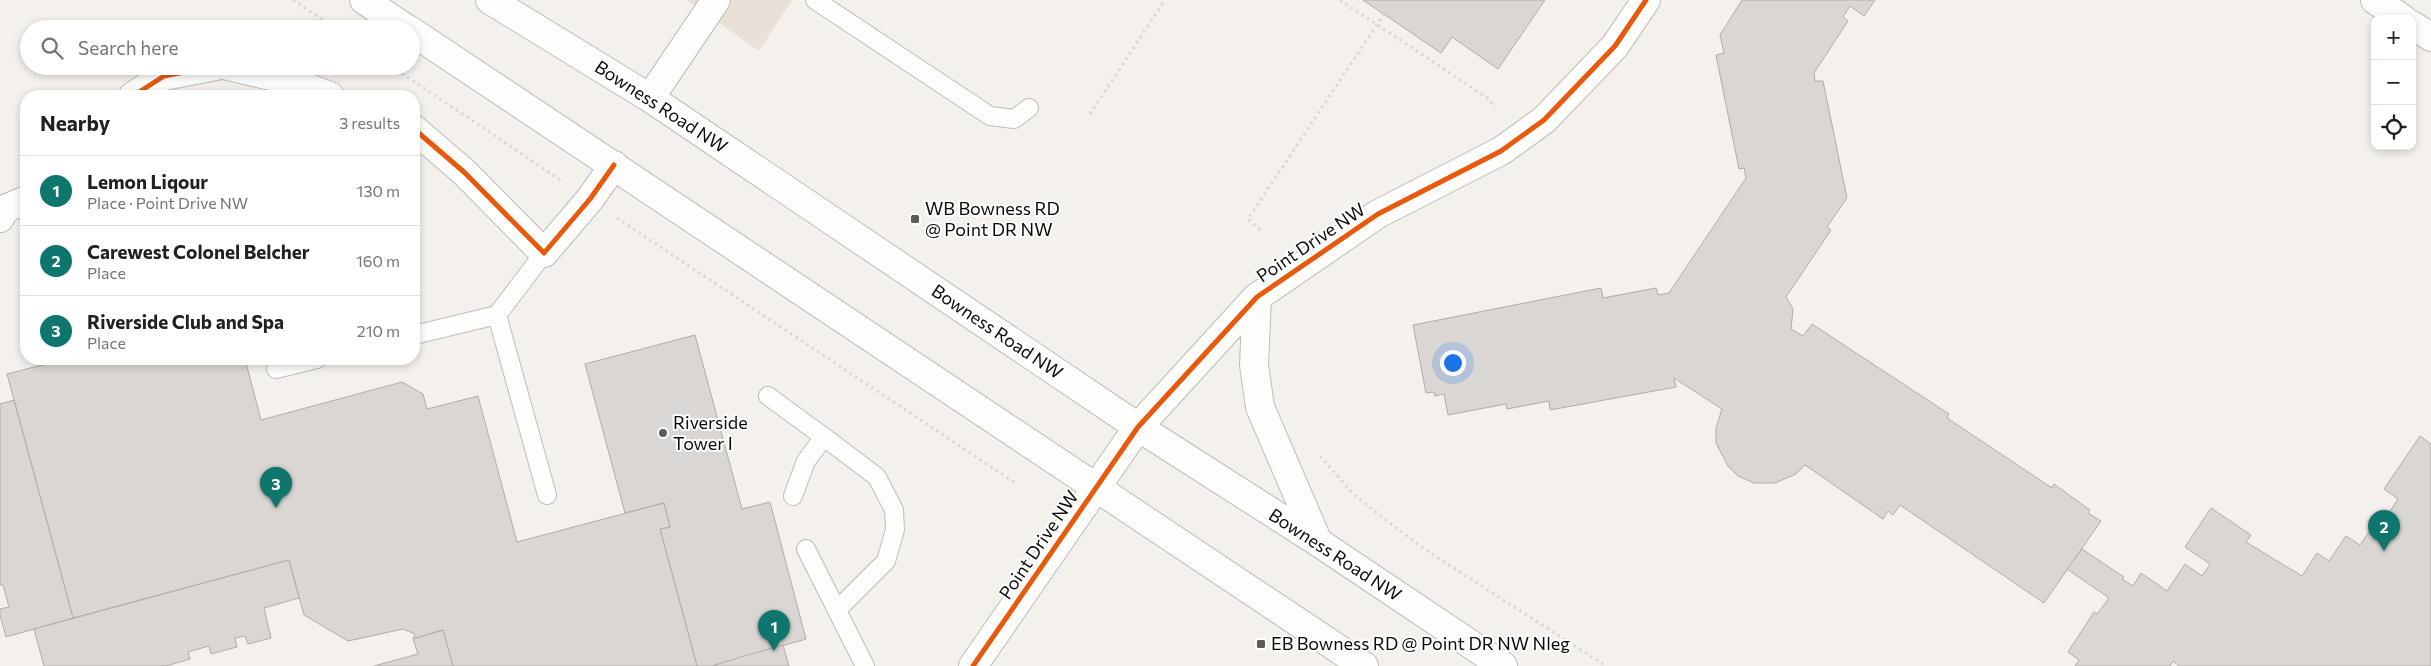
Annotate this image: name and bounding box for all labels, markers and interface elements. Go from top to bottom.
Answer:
map controls [2371,15,2416,150]
button: + [2371,15,2416,60]
search box [20,20,420,75]
icon: search [38,34,66,62]
text: Search here [78,36,178,59]
street label: Bowness Road NW [591,55,732,157]
button: − [2371,60,2416,105]
button: locate [2371,105,2416,150]
text: Nearby [40,110,110,135]
text: 3 results [339,113,400,132]
text: Lemon Liqour [87,170,208,193]
text: 1 [52,181,60,200]
text: 130 m [357,181,400,200]
text: Place · Point Drive NW [87,193,248,212]
place label: WB Bowness RD @ Point DR NW [925,197,1060,240]
street label: Point Drive NW [1252,198,1369,287]
marker: WB Bowness RD @ Point DR NW [909,213,921,225]
text: Carewest Colonel Belcher [87,240,310,263]
text: 2 [51,251,61,270]
text: 160 m [356,251,400,270]
text: Place [87,263,126,282]
street label: Bowness Road NW [928,279,1067,383]
text: Riverside Club and Spa [87,310,284,333]
text: 3 [51,321,61,340]
text: 210 m [357,321,400,340]
text: Place [87,333,126,352]
your location [1440,350,1466,376]
place label: Riverside Tower I [673,411,748,454]
marker: Riverside Tower I [657,427,669,439]
pin: 3 [260,467,292,508]
street label: Point Drive NW [994,486,1083,603]
street label: Bowness Road NW [1265,503,1406,605]
pin: 2 [2368,510,2400,551]
pin: 1 [758,610,790,651]
place label: EB Bowness RD @ Point DR NW Nleg [1271,632,1570,654]
marker: EB Bowness RD @ Point DR NW Nleg [1255,638,1267,650]

